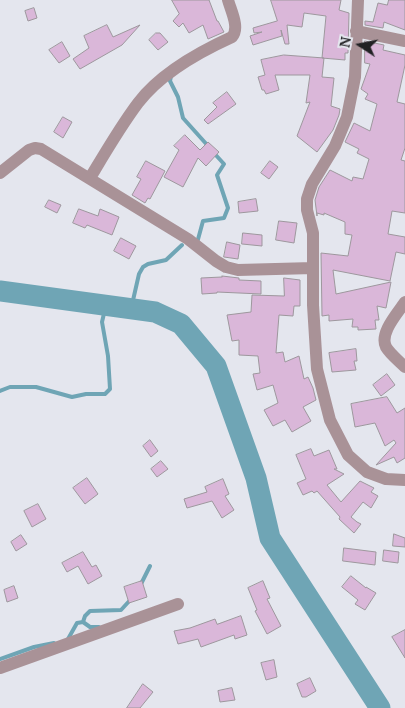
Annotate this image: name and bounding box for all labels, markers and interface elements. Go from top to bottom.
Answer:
north arrow [335,20,385,70]
text: N [334,35,355,49]

